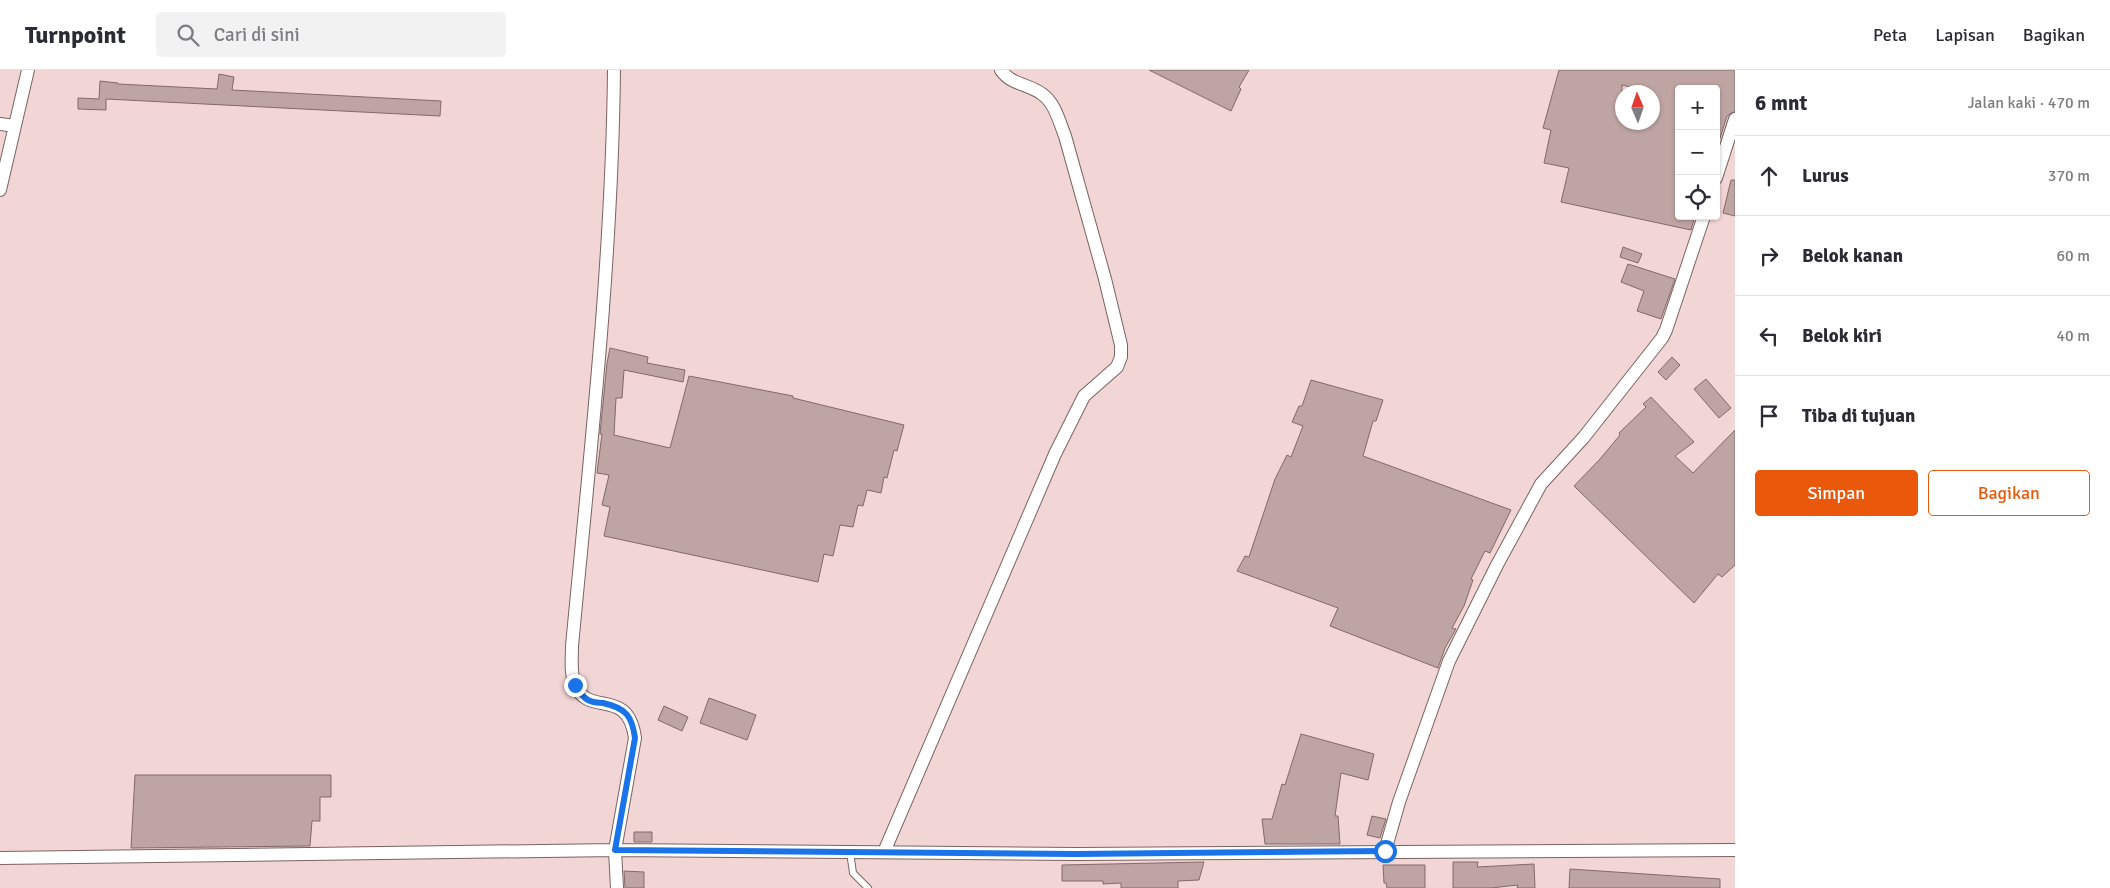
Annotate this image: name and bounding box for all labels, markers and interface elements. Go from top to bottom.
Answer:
search box [156,12,506,57]
text: Turnpoint [25,20,126,50]
icon: search [174,21,202,49]
text: Cari di sini [214,23,300,47]
text: Peta [1873,24,1907,46]
text: Lapisan [1935,24,1995,46]
text: Bagikan [2023,24,2085,46]
north arrow [1615,85,1660,130]
map controls [1675,85,1720,220]
button: + [1675,85,1720,130]
text: 6 mnt [1755,90,1807,116]
text: Jalan kaki · 470 m [1968,93,2090,113]
button: − [1675,130,1720,175]
icon: ahead [1755,162,1783,190]
text: Lurus [1802,164,1849,188]
text: 370 m [2048,166,2090,186]
button: locate [1675,175,1720,220]
icon: right [1755,242,1783,270]
text: Belok kanan [1802,244,1903,268]
text: 60 m [2056,246,2090,266]
icon: left [1755,322,1783,350]
text: Belok kiri [1802,324,1882,348]
text: 40 m [2056,326,2090,346]
icon: arrive [1755,402,1783,430]
text: Tiba di tujuan [1802,404,1915,428]
button: Simpan [1755,470,1918,516]
button: Bagikan [1928,470,2090,516]
route end [564,674,587,697]
route start [1374,840,1397,863]

